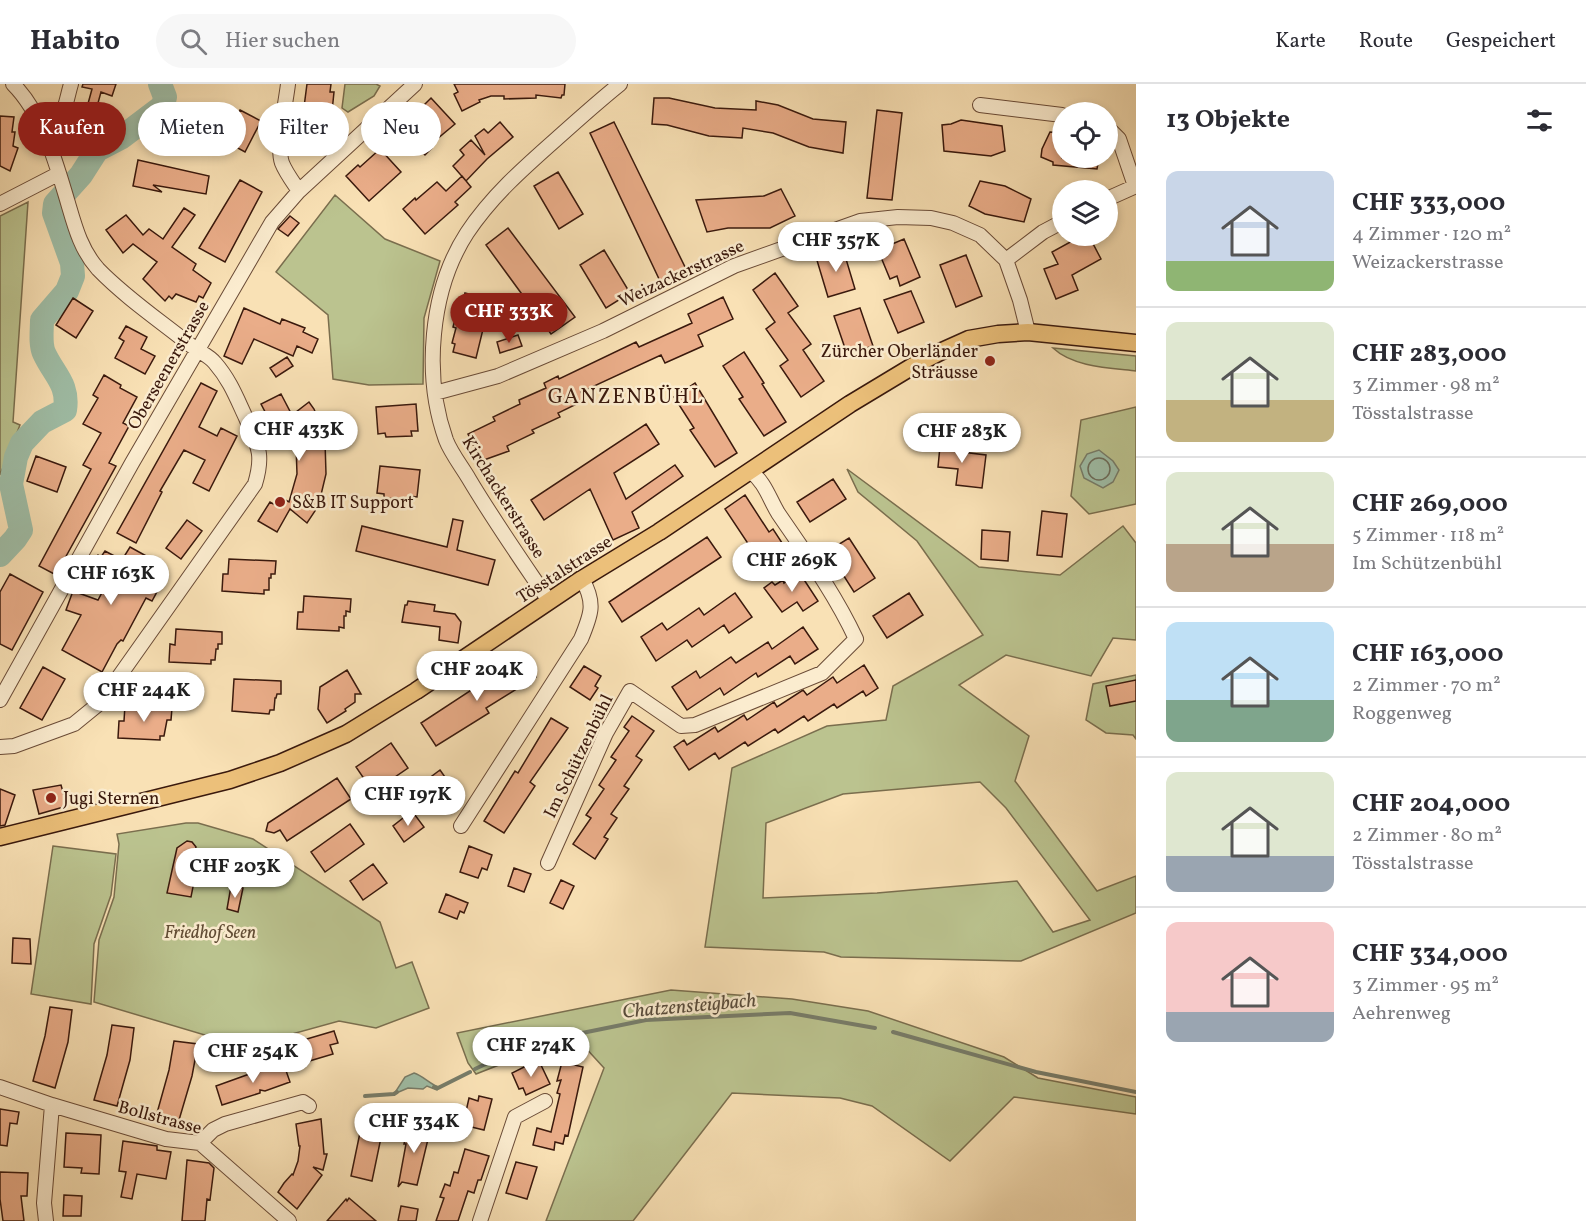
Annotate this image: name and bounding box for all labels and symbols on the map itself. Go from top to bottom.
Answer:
pin: CHF 357K [774,222,898,273]
street label: Weizackerstrasse [615,234,749,314]
pin: CHF 333K [447,293,571,344]
street label: Oberseenerstrasse [122,297,216,435]
place label: Zürcher Oberländer Sträusse [821,340,978,386]
marker: Zürcher Oberländer Sträusse [983,354,997,368]
district label: GANZENBÜHL [548,383,704,412]
pin: CHF 433K [237,411,361,462]
pin: CHF 283K [900,413,1024,464]
street label: Kirchackerstrasse [455,432,550,564]
place label: S&B IT Support [292,491,414,516]
marker: S&B IT Support [273,495,287,509]
street label: Tösstalstrasse [512,530,617,611]
pin: CHF 269K [730,542,854,593]
pin: CHF 163K [49,555,173,606]
pin: CHF 204K [415,651,539,702]
pin: CHF 244K [82,672,206,723]
street label: Im Schützenbühl [539,690,620,823]
pin: CHF 197K [346,776,470,827]
place label: Jugi Sternen [63,787,160,812]
marker: Jugi Sternen [44,791,58,805]
pin: CHF 203K [173,848,297,899]
park label: Friedhof Seen [164,921,256,946]
water label: Chatzensteigbach [621,987,757,1027]
pin: CHF 274K [469,1027,593,1078]
pin: CHF 254K [191,1033,315,1084]
street label: Bollstrasse [115,1095,204,1142]
pin: CHF 334K [352,1103,476,1154]

